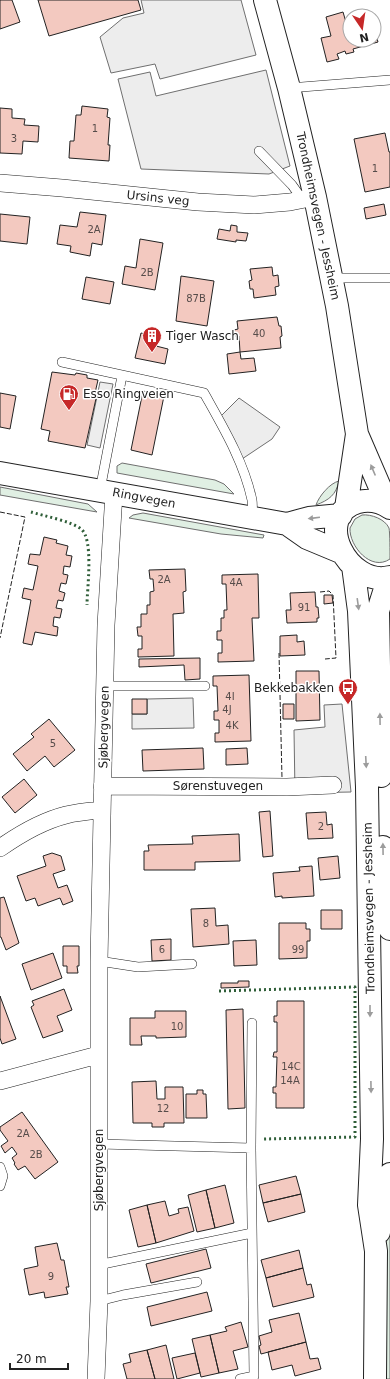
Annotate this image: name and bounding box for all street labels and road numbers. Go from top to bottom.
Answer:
street label: Trondheimsvegen - Jessheim [293,130,343,301]
street label: Ursins veg [126,188,190,208]
street label: Ringvegen [111,485,177,511]
street label: Sjøbergvegen [96,686,112,768]
street label: Sørenstuvegen [173,779,263,793]
street label: Trondheimsvegen - Jessheim [361,822,378,995]
street label: Sjøbergvegen [92,1129,106,1211]

